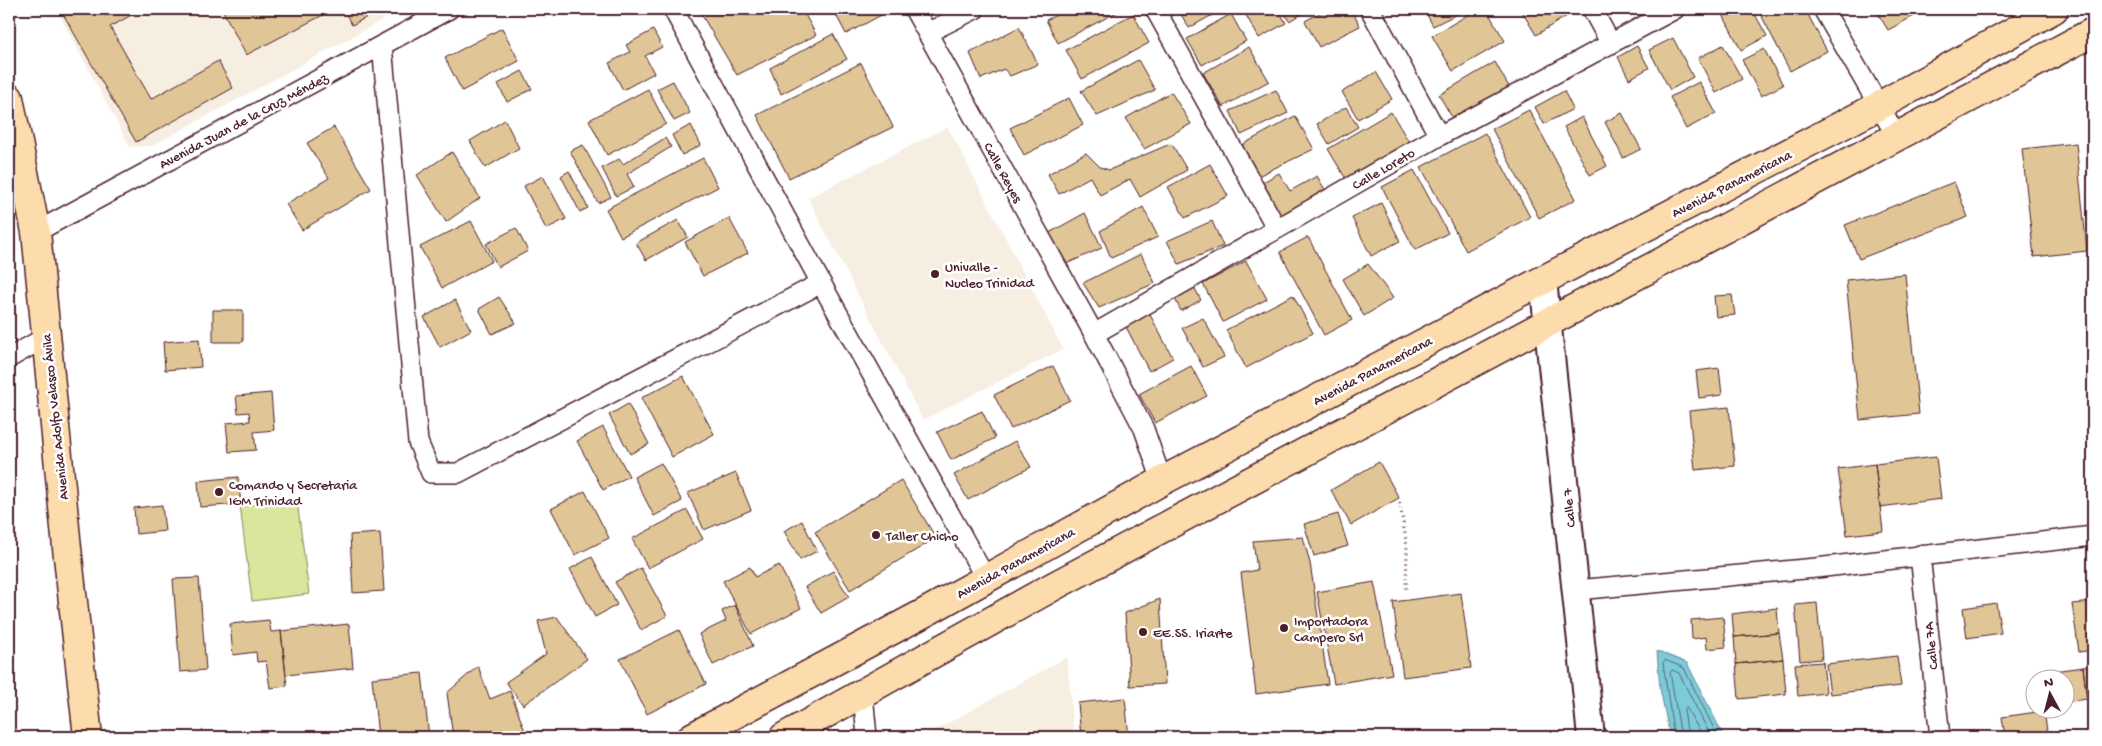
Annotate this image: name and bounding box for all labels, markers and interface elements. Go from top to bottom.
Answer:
street label: Avenida Juan de la Cruz Méndez [157,70,332,174]
street label: Calle Reyes [978,140,1026,207]
street label: Calle Loreto [1350,145,1419,195]
street label: Avenida Panamericana [1669,147,1796,223]
place label: Univalle - Nucleo Trinidad [945,260,1035,293]
marker: Univalle - Nucleo Trinidad [929,268,941,280]
street label: Avenida Adolfo Velasco Ávila [39,332,74,501]
street label: Avenida Panamericana [1311,333,1437,411]
place label: Comando y Secretaria IGM Trinidad [229,478,358,511]
marker: Comando y Secretaria IGM Trinidad [213,486,225,498]
street label: Calle 7 [1560,487,1581,528]
street label: Avenida Panamericana [954,524,1079,604]
marker: Taller Chicho [870,529,882,541]
place label: Taller Chicho [885,529,959,546]
place label: Importadora Campero Srl [1294,614,1369,647]
street label: Calle 7A [1921,620,1943,670]
marker: Importadora Campero Srl [1278,622,1290,634]
marker: EE.SS. Iriarte [1137,626,1149,638]
place label: EE.SS. Iriarte [1153,626,1233,643]
north arrow [2024,668,2074,718]
text: N [2043,675,2054,693]

